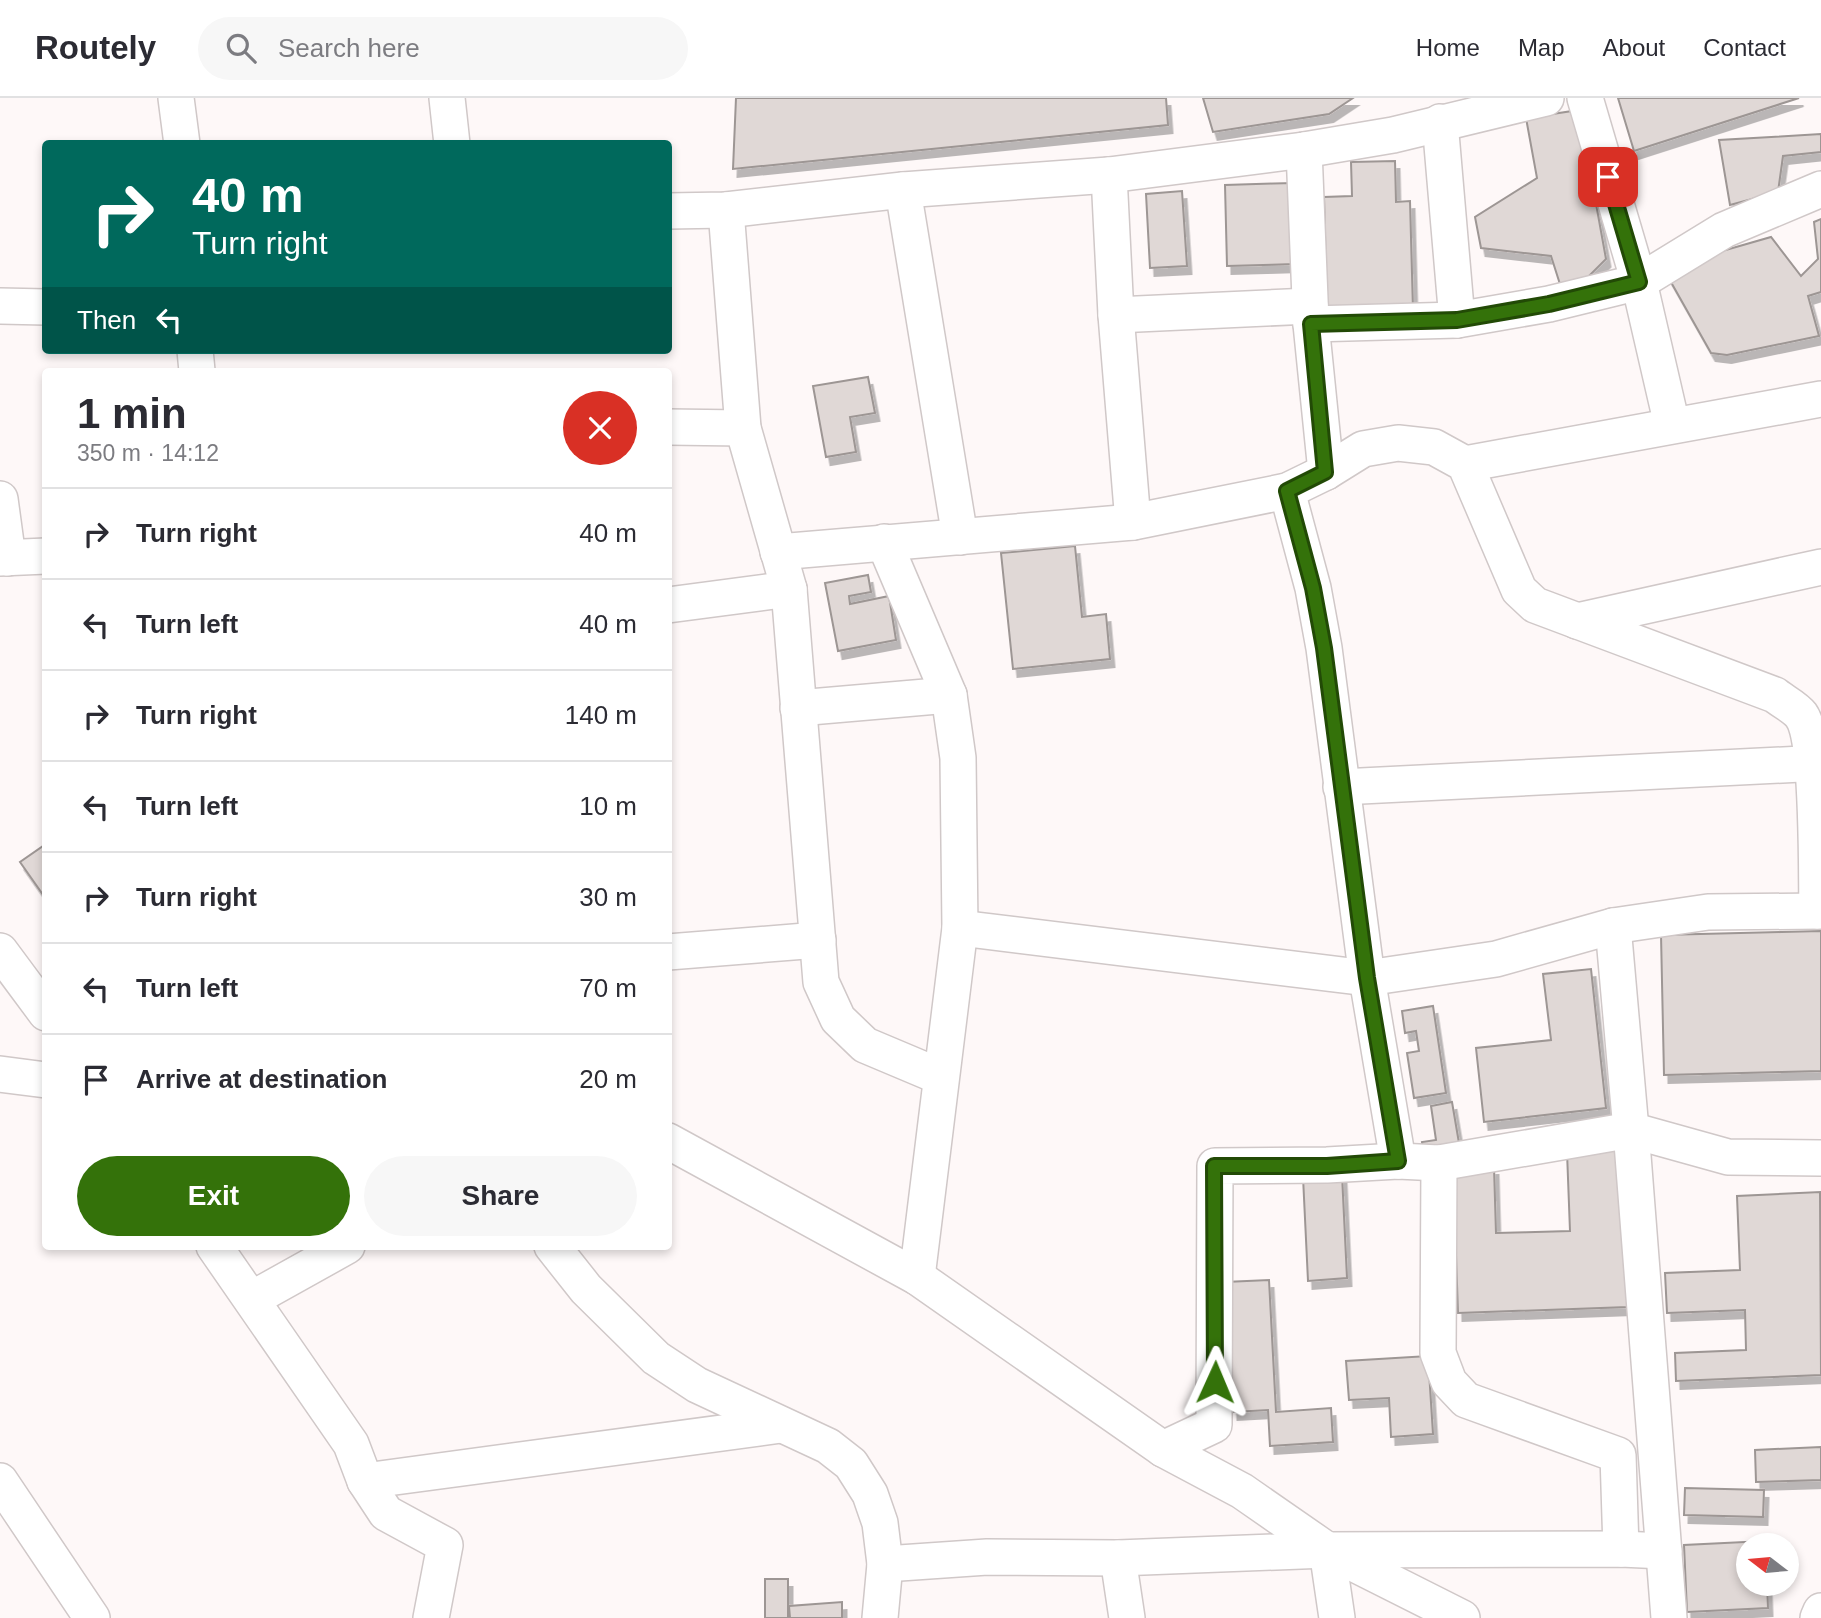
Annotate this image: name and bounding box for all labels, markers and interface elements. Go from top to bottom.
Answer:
search box [198,17,688,80]
text: Routely [35,29,156,66]
icon: search [222,29,260,67]
text: Search here [278,33,420,63]
text: Home [1416,34,1480,61]
text: Map [1518,34,1565,61]
text: About [1603,34,1665,61]
text: Contact [1703,34,1786,61]
pin [1578,147,1638,207]
icon: arrive [1589,158,1627,196]
icon: right [77,168,168,259]
text: 40 m [192,168,304,222]
text: Turn right [192,225,328,261]
icon: left [150,301,188,339]
text: Then [77,305,136,335]
text: 1 min [77,390,187,437]
button: close [563,391,637,465]
text: 350 m · 14:12 [77,440,219,466]
icon: right [77,515,115,553]
text: Turn right [136,518,257,548]
text: 40 m [579,518,637,548]
icon: left [77,606,115,644]
text: Turn left [136,609,238,639]
text: 40 m [579,609,637,639]
icon: right [77,697,115,735]
text: Turn right [136,700,257,730]
text: 140 m [565,700,637,730]
icon: left [77,788,115,826]
text: Turn left [136,791,238,821]
text: 10 m [579,791,637,821]
icon: right [77,879,115,917]
text: Turn right [136,882,257,912]
text: 30 m [579,882,637,912]
icon: left [77,970,115,1008]
text: Turn left [136,973,238,1003]
text: 70 m [579,973,637,1003]
icon: arrive [77,1061,115,1099]
text: Arrive at destination [136,1064,387,1094]
text: 20 m [579,1064,637,1094]
button: Exit [77,1156,350,1236]
button: Share [364,1156,637,1236]
position arrow [1178,1345,1252,1419]
north arrow [1736,1533,1799,1596]
map controls [1736,1533,1799,1596]

